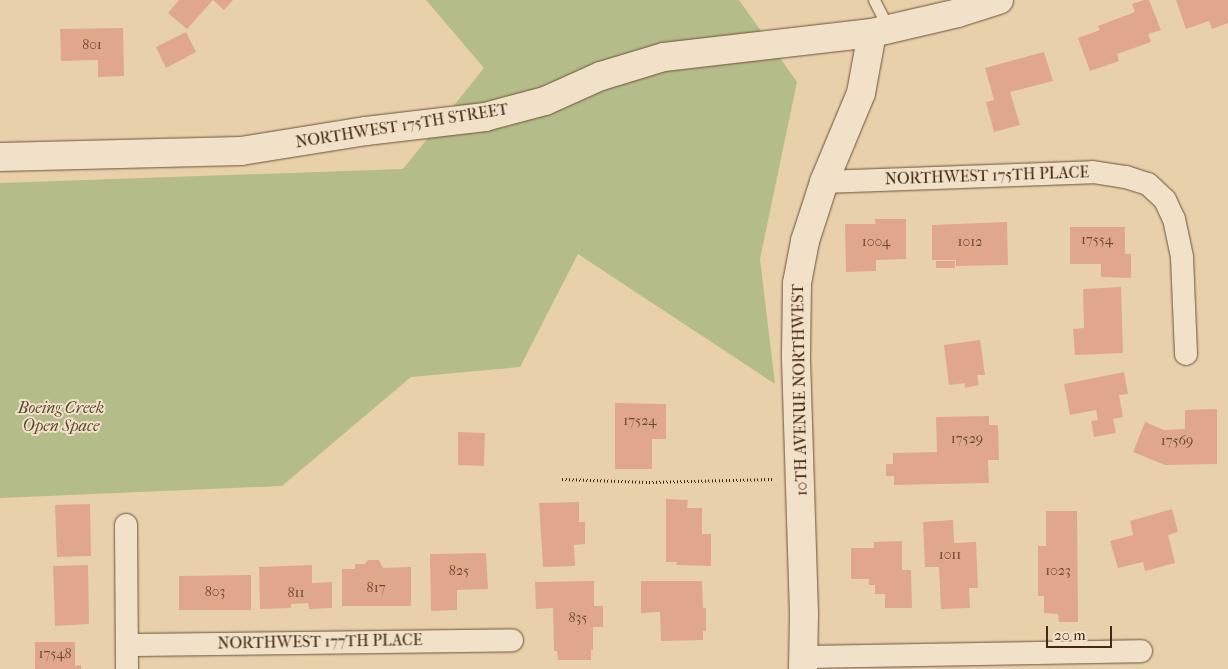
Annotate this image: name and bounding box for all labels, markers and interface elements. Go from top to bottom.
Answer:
house number: 801 [82,37,102,53]
street label: NORTHWEST 175TH STREET [294,100,510,152]
street label: NORTHWEST 175TH PLACE [885,163,1089,189]
house number: 17554 [1081,232,1113,248]
house number: 1004 [862,234,890,250]
house number: 1012 [958,234,982,250]
street label: 10TH AVENUE NORTHWEST [789,284,811,496]
park label: Boeing Creek Open Space [18,398,104,436]
house number: 17524 [623,413,657,429]
house number: 17529 [951,431,983,447]
house number: 17569 [1161,433,1193,449]
house number: 1011 [939,547,961,563]
house number: 825 [449,563,469,579]
house number: 1023 [1045,563,1071,579]
house number: 817 [367,580,385,596]
house number: 803 [205,584,225,600]
house number: 811 [287,585,305,601]
house number: 835 [569,610,587,626]
scale bar [1048,616,1114,648]
text: 20 m [1054,626,1086,644]
street label: NORTHWEST 177TH PLACE [217,631,423,653]
house number: 17548 [38,646,72,662]

